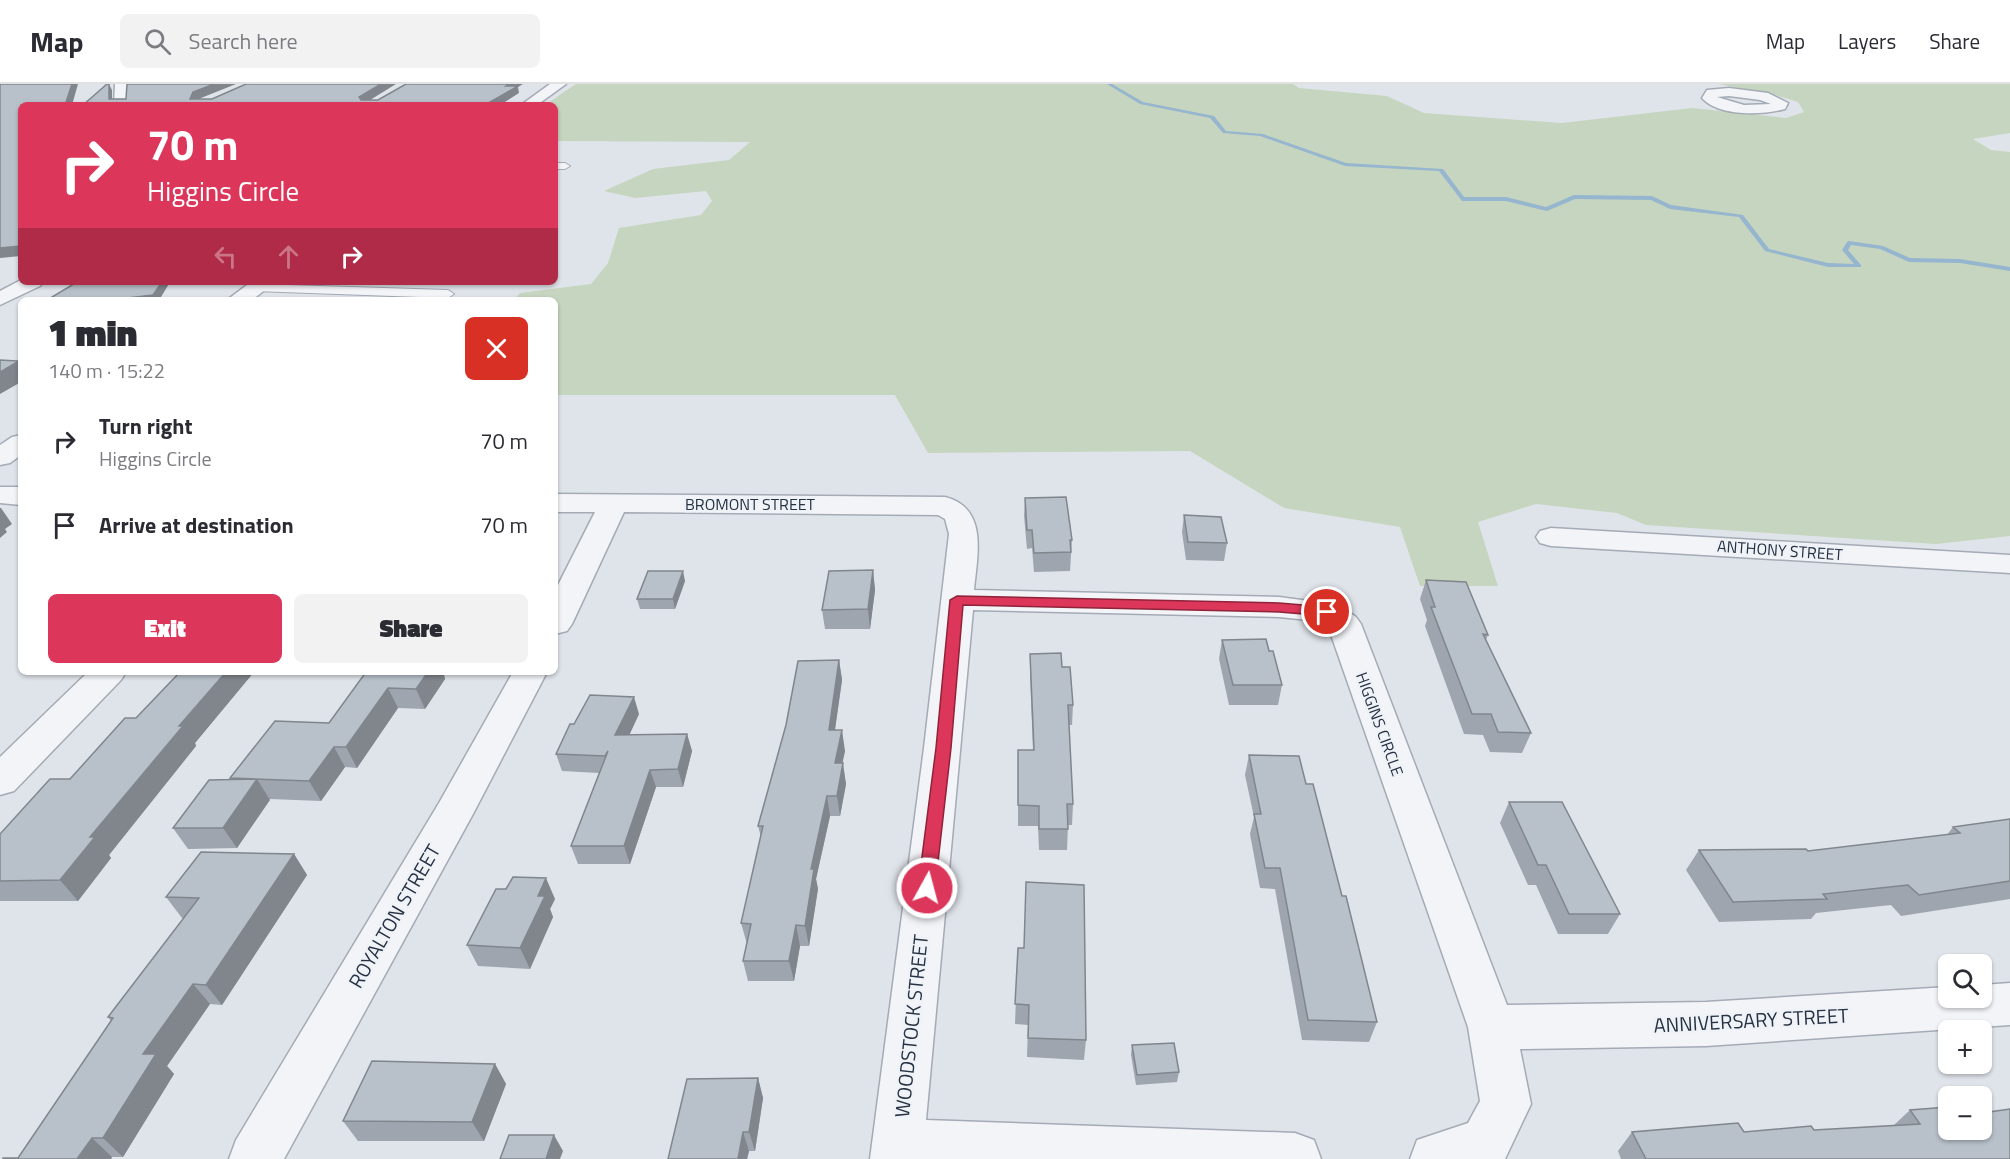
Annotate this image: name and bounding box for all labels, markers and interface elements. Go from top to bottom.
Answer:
search box [120,14,540,68]
text: Map [30,20,84,63]
text: Search here [189,24,298,58]
icon: search [141,25,174,58]
text: Map [1766,25,1805,57]
text: Layers [1838,25,1896,57]
text: Share [1929,25,1980,57]
text: 70 m [147,112,239,176]
icon: right [48,126,126,204]
text: Higgins Circle [147,170,299,211]
icon: left [209,240,242,273]
icon: ahead [272,240,305,273]
icon: right [335,240,368,273]
text: 1 min [48,305,137,360]
button: close [465,317,528,380]
text: 140 m · 15:22 [48,355,165,386]
text: Turn right [99,409,193,443]
text: 70 m [480,424,528,458]
icon: right [48,425,81,458]
text: Higgins Circle [99,443,212,474]
street label: BROMONT STREET [685,492,816,516]
text: Arrive at destination [99,508,294,542]
text: 70 m [480,508,528,542]
icon: arrive [48,509,81,542]
street label: ANTHONY STREET [1716,534,1844,566]
pin [1301,586,1352,637]
button: Exit [48,594,282,663]
button: Share [294,594,528,663]
icon: arrive [1310,595,1343,628]
street label: HIGGINS CIRCLE [1350,669,1410,780]
street label: ROYALTON STREET [340,838,448,994]
position arrow [895,856,959,920]
street label: WOODSTOCK STREET [886,932,936,1119]
map controls [1938,954,1992,1140]
button: search [1938,954,1992,1008]
street label: ANNIVERSARY STREET [1653,999,1850,1041]
button: + [1938,1020,1992,1074]
button: − [1938,1086,1992,1140]

